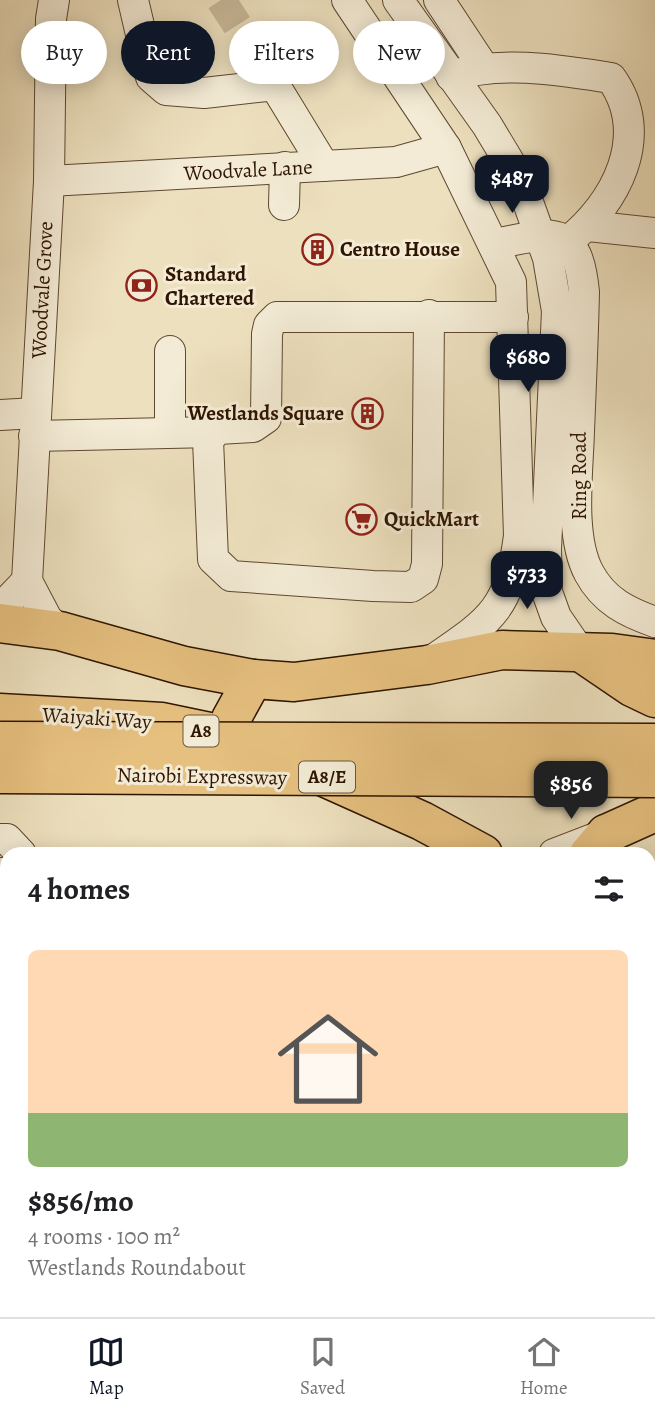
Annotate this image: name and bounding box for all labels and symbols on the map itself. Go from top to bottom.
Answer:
street label: Woodvale Lane [182,153,313,187]
pin: $487 [471,156,553,215]
street label: Woodvale Grove [24,221,60,360]
building icon: Centro House [300,232,334,266]
place label: Centro House [340,235,460,263]
place label: Standard Chartered [165,260,255,312]
bank icon: Standard Chartered [125,269,159,303]
pin: $680 [487,334,569,394]
building icon: Westlands Square [350,396,384,430]
place label: Westlands Square [186,399,344,427]
street label: Ring Road [565,431,593,520]
supermarket icon: QuickMart [344,502,378,536]
place label: QuickMart [384,505,479,533]
pin: $733 [486,552,568,611]
street label: Waiyaki Way [40,700,153,736]
road number: A8 [184,716,218,746]
street label: Nairobi Expressway [117,761,288,791]
road number: A8/E [299,762,355,792]
pin: $856 [530,762,612,821]

